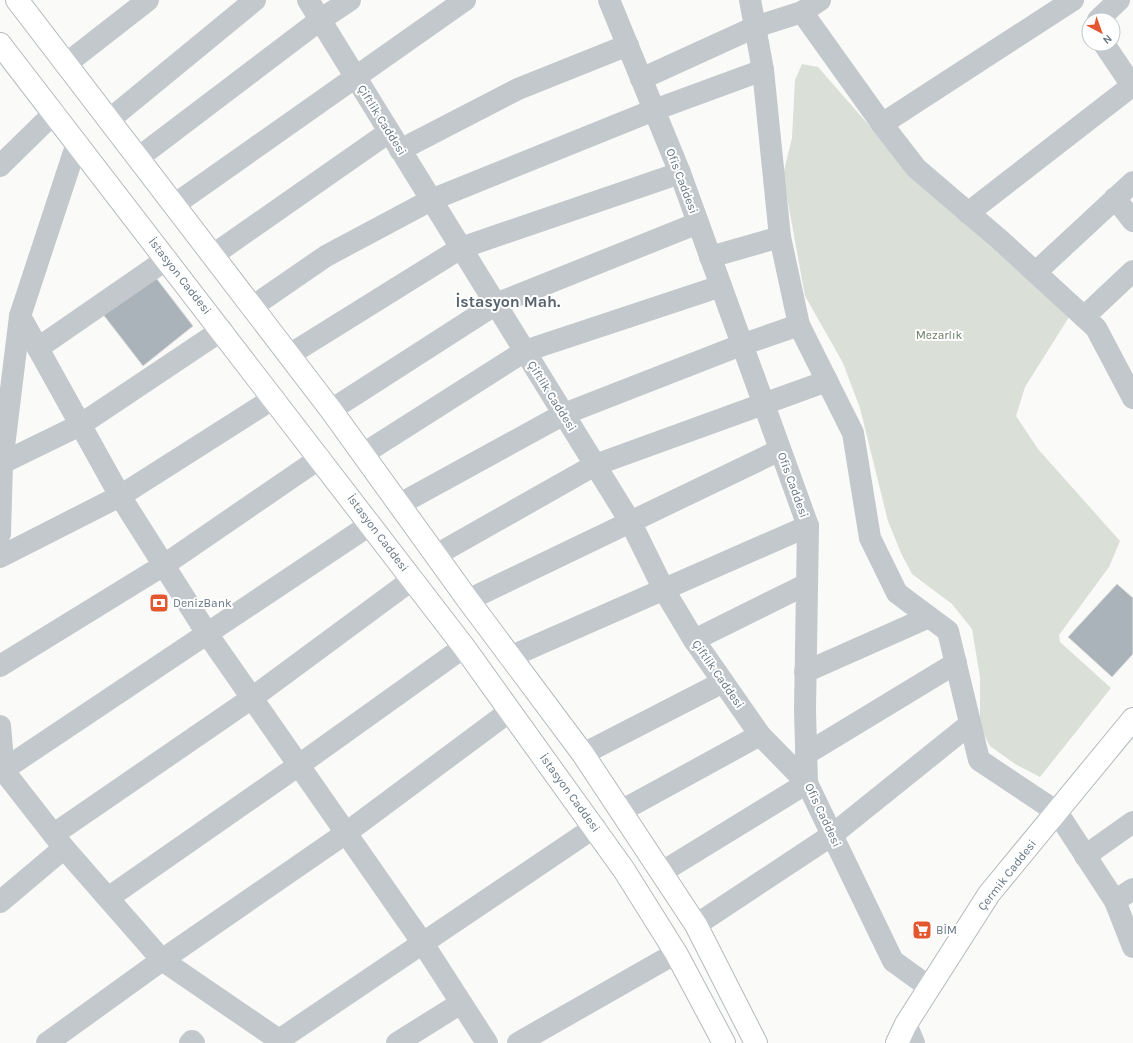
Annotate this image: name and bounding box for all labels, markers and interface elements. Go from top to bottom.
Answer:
north arrow [1081,12,1121,52]
text: N [1100,32,1114,47]
street label: Çiftlik Caddesi [355,82,409,158]
street label: Ofis Caddesi [663,146,701,216]
street label: İstasyon Caddesi [146,235,214,317]
district label: İstasyon Mah. [455,292,561,311]
park label: Mezarlık [916,328,963,342]
street label: Çiftlik Caddesi [525,358,579,434]
street label: Ofis Caddesi [775,450,811,520]
street label: İstasyon Caddesi [344,492,412,574]
bank icon: DenizBank [148,592,170,614]
place label: DenizBank [173,596,232,610]
street label: Çiftlik Caddesi [689,637,747,711]
street label: İstasyon Caddesi [537,751,603,835]
street label: Ofis Caddesi [802,781,844,849]
street label: Çermik Caddesi [975,837,1039,913]
supermarket icon: BİM [911,919,933,941]
place label: BİM [936,923,957,937]

